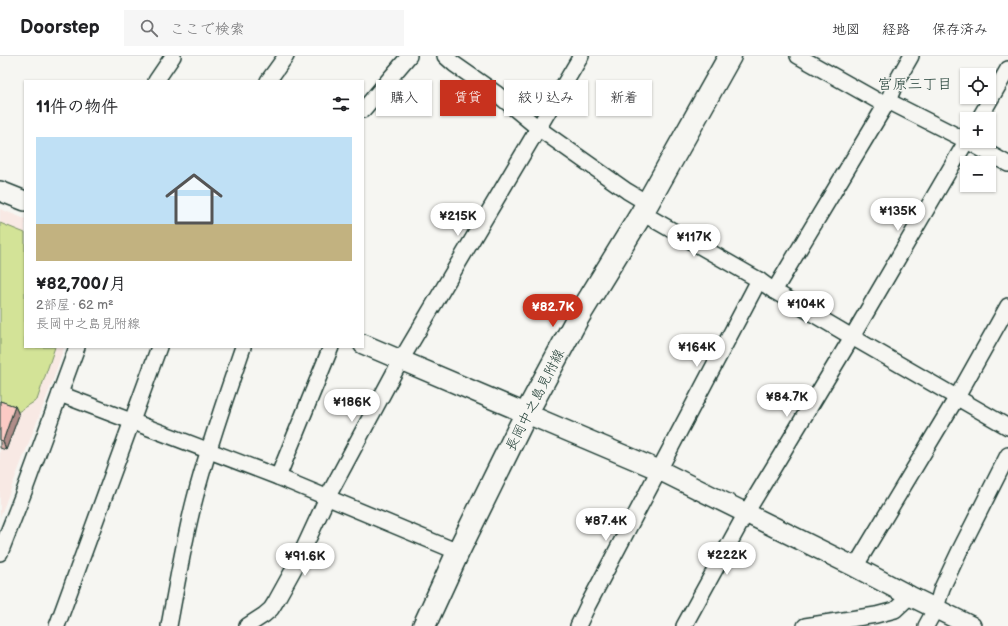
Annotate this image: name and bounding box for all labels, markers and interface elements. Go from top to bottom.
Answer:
search box [124,10,404,46]
text: Doorstep [20,16,100,39]
icon: search [138,17,160,39]
text: ここで検索 [170,20,245,39]
text: 地図 [832,21,860,38]
text: 経路 [882,21,910,38]
text: 保存済み [932,21,988,38]
map controls [960,68,996,192]
button: locate [960,68,996,104]
district label: 宮原三丁目 [877,75,953,94]
chip: 購入 [376,80,432,116]
chip: 賃貸 [440,80,496,116]
chip: 絞り込み [504,80,588,116]
chip: 新着 [596,80,652,116]
icon: filters [330,93,352,115]
text: 11件の物件 [36,97,118,117]
button: + [960,112,996,148]
button: − [960,156,996,192]
icon: home [158,163,230,235]
pin: ¥135K [870,198,926,232]
pin: ¥215K [430,203,486,237]
text: ¥135K [879,203,917,219]
text: ¥215K [439,208,477,224]
pin: ¥117K [666,224,722,258]
text: ¥117K [677,229,711,245]
text: ¥82,700/月 [36,274,126,294]
pin: ¥104K [778,291,834,325]
pin: ¥82.7K [520,294,586,328]
text: ¥104K [787,296,825,312]
text: 2部屋 · 62 m² [36,297,114,313]
text: ¥82.7K [532,299,574,315]
text: 長岡中之島見附線 [36,316,140,332]
pin: ¥164K [669,334,725,368]
text: ¥164K [678,339,716,355]
street label: 長岡中之島見附線 [502,346,568,454]
pin: ¥84.7K [754,384,820,418]
pin: ¥186K [324,389,380,423]
text: ¥84.7K [766,389,808,405]
text: ¥186K [333,394,371,410]
pin: ¥87.4K [573,508,639,542]
text: ¥87.4K [585,513,627,529]
pin: ¥222K [699,542,755,576]
pin: ¥91.6K [272,543,338,577]
text: ¥222K [707,547,747,563]
text: ¥91.6K [285,548,325,564]

